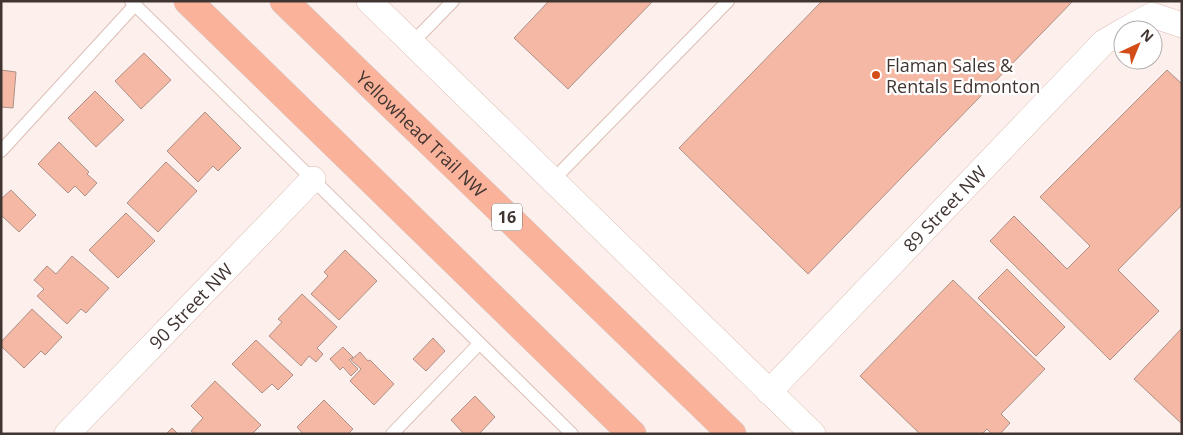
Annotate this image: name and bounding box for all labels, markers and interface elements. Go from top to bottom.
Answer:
north arrow [1113,20,1163,70]
text: N [1137,24,1158,46]
place label: Flaman Sales & Rentals Edmonton [886,53,1040,98]
street label: Yellowhead Trail NW [351,65,492,202]
marker: Flaman Sales & Rentals Edmonton [870,69,882,81]
street label: 89 Street NW [898,160,992,257]
road number: 16 [492,203,522,230]
street label: 90 Street NW [144,258,238,354]

